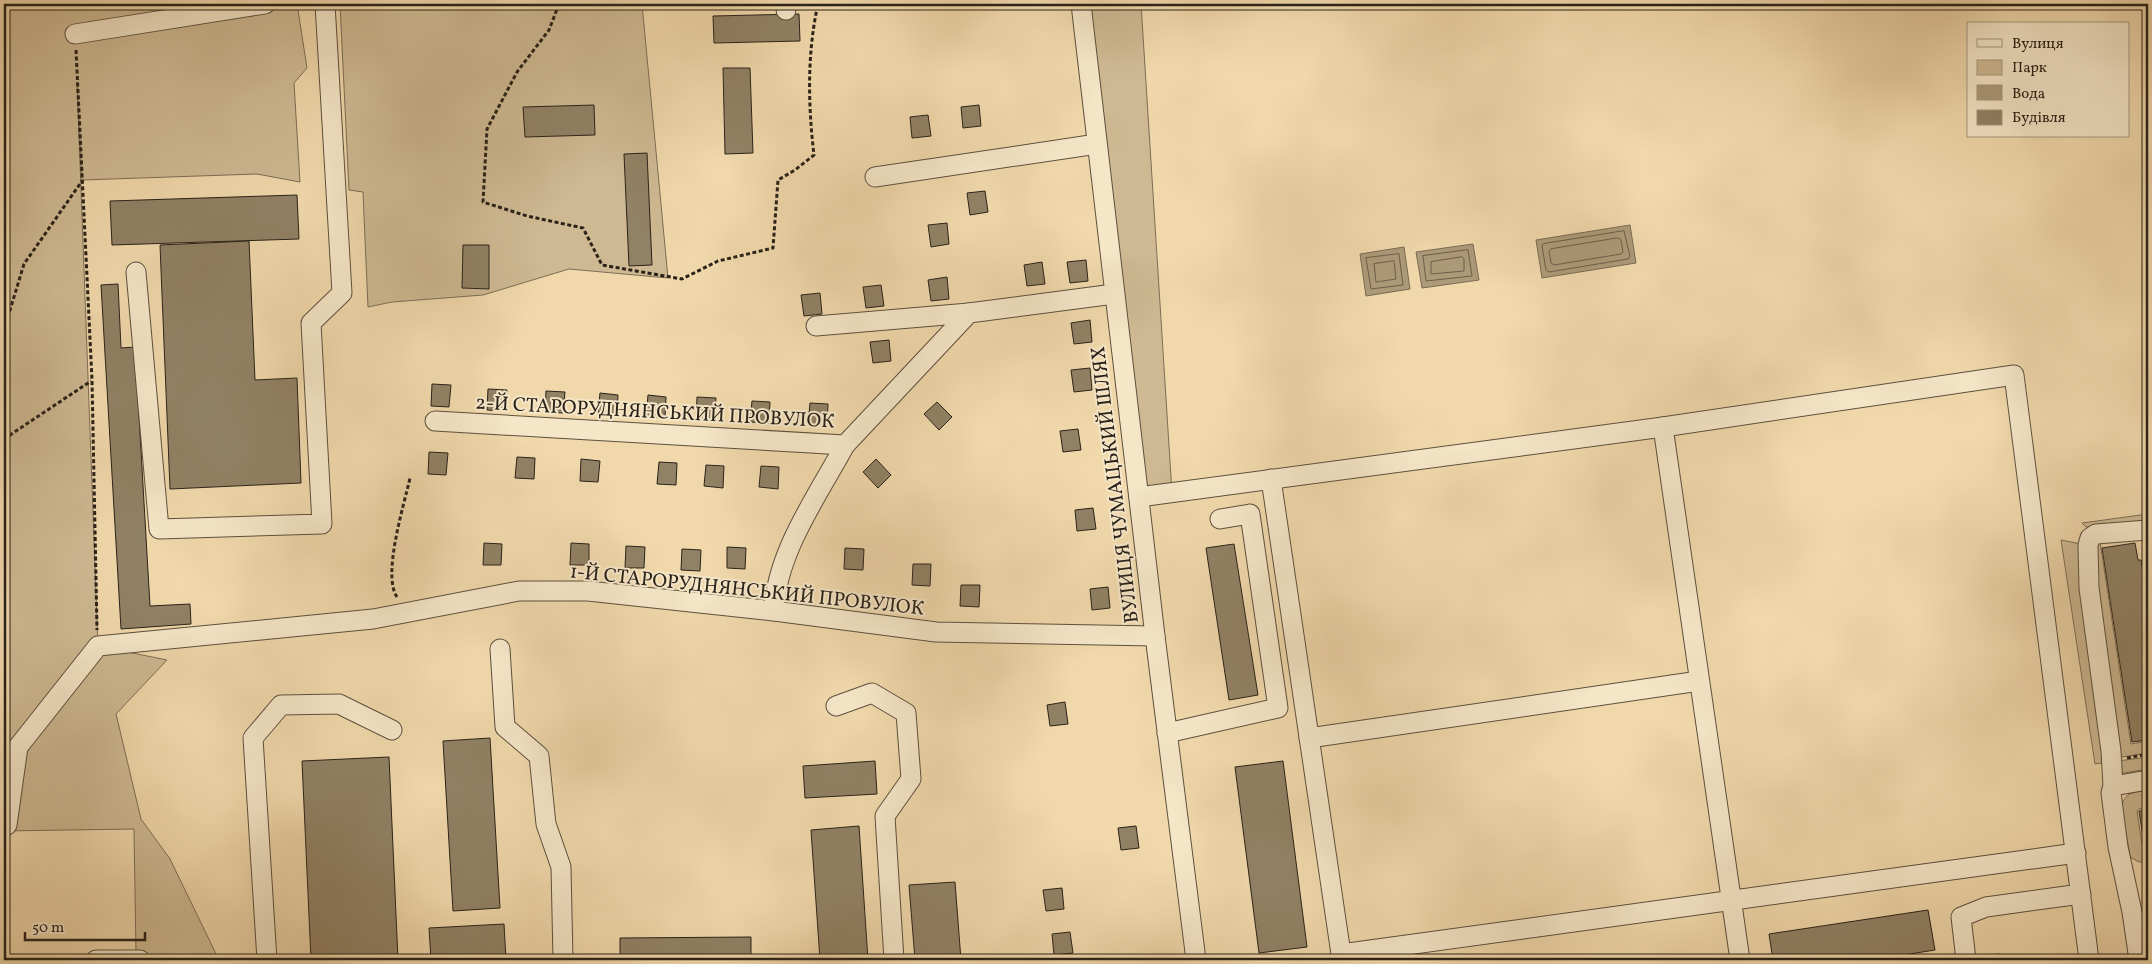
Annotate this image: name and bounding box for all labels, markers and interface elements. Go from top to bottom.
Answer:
legend [1967,22,2130,138]
text: Вулиця [2012,34,2064,55]
text: Парк [2012,58,2047,79]
text: Вода [2012,84,2045,105]
text: Будівля [2012,108,2066,129]
street label: ВУЛИЦЯ ЧУМАЦЬКИЙ ШЛЯХ [1085,345,1147,625]
street label: 2-Й СТАРОРУДНЯНСЬКИЙ ПРОВУЛОК [475,390,836,436]
street label: 1-Й СТАРОРУДНЯНСЬКИЙ ПРОВУЛОК [568,558,926,624]
scale bar [25,909,145,941]
text: 50 m [32,918,64,939]

